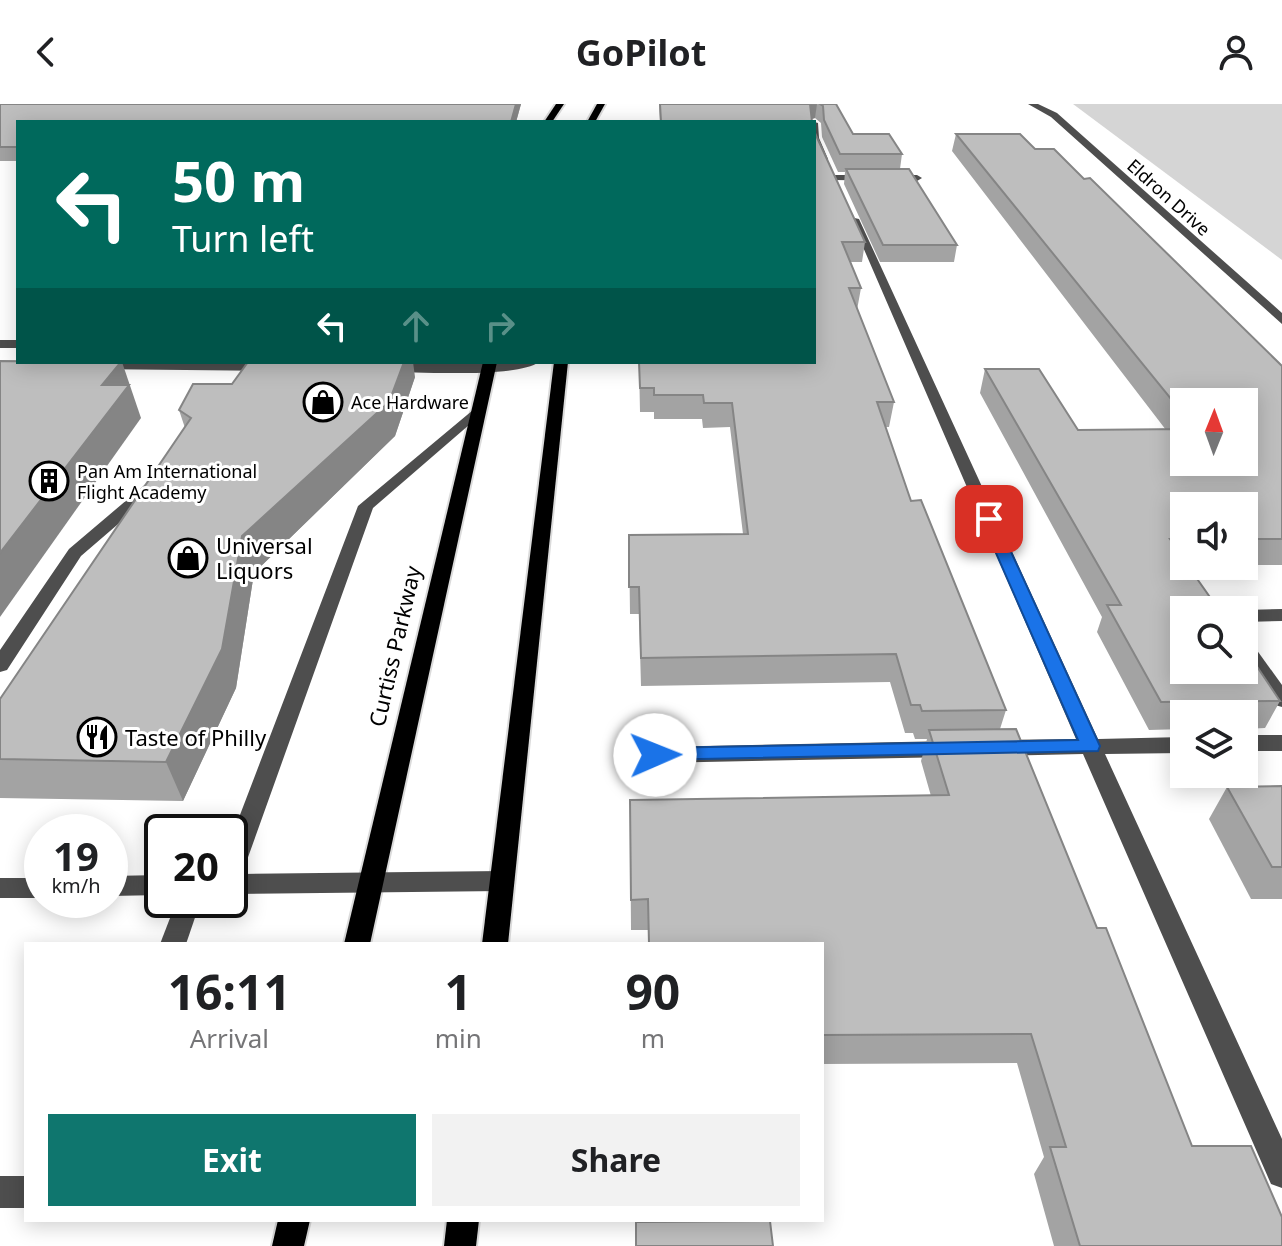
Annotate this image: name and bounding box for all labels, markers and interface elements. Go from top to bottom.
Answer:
text: GoPilot [576,28,706,77]
icon: back [24,30,68,74]
icon: person [1214,30,1258,74]
text: 50 m [172,142,305,218]
icon: left [40,152,144,256]
street label: Eldron Drive [1122,153,1216,241]
text: Turn left [172,214,314,263]
icon: left [310,304,354,348]
icon: ahead [394,304,438,348]
icon: right [478,304,522,348]
shop icon: Ace Hardware [302,381,344,423]
north arrow [1170,388,1258,476]
map controls [1170,388,1258,788]
place label: Ace Hardware [351,390,469,414]
place label: Pan Am International Flight Academy [77,459,257,504]
building icon: Pan Am International Flight Academy [28,460,70,502]
pin [955,485,1023,553]
button: sound [1170,492,1258,580]
icon: arrive [967,497,1011,541]
place label: Universal Liquors [216,530,313,585]
shop icon: Universal Liquors [167,537,209,579]
street label: Curtiss Parkway [361,562,427,729]
button: search [1170,596,1258,684]
button: layers [1170,700,1258,788]
position arrow [613,713,697,797]
restaurant icon: Taste of Philly [76,716,118,758]
place label: Taste of Philly [125,722,267,752]
speed limit sign: 20 [144,814,248,918]
text: 19 [53,828,99,883]
text: km/h [51,872,101,899]
text: 16:11 [168,959,291,1024]
text: 1 [444,959,472,1024]
text: 90 [625,959,680,1024]
text: Arrival [190,1020,269,1056]
text: min [435,1020,482,1056]
text: m [641,1020,665,1056]
button: Exit [48,1114,416,1206]
button: Share [432,1114,800,1206]

